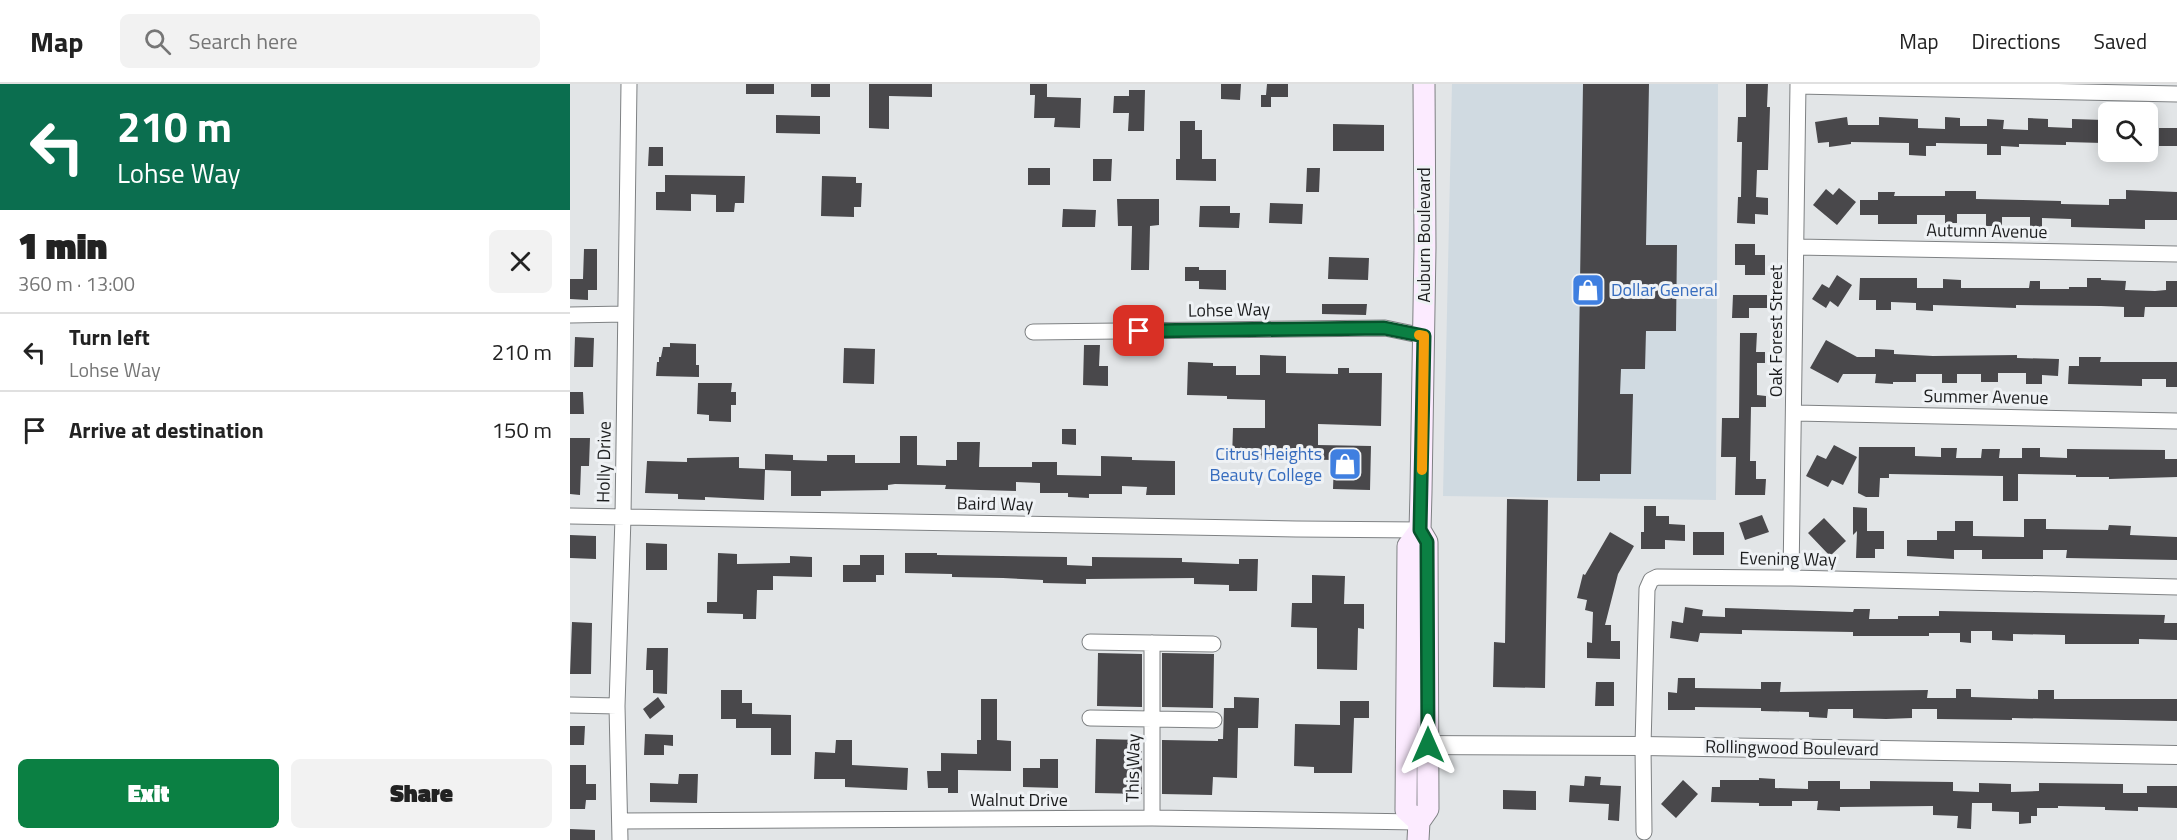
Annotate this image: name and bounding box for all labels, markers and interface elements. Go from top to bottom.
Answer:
search box [120,14,540,68]
text: Map [30,20,84,63]
text: Search here [189,24,298,58]
icon: search [141,25,174,58]
text: Map [1899,25,1939,57]
text: Directions [1972,25,2061,57]
text: Saved [2094,25,2147,57]
text: 210 m [117,94,232,158]
map controls [2098,102,2158,162]
button: search [2098,102,2158,162]
icon: left [18,108,96,186]
text: Lohse Way [117,152,241,193]
street label: Auburn Boulevard [1410,167,1437,303]
street label: Autumn Avenue [1926,216,2048,245]
text: 1 min [18,218,107,273]
button: close [489,230,552,293]
street label: Oak Forest Street [1762,264,1789,397]
text: 360 m · 13:00 [18,268,135,299]
shop icon: Dollar General [1570,272,1606,308]
place label: Dollar General [1611,276,1718,303]
street label: Lohse Way [1188,295,1271,324]
pin [1113,305,1164,356]
icon: arrive [1122,314,1155,347]
text: Turn left [69,320,150,354]
text: 210 m [492,335,552,369]
icon: left [18,336,51,369]
text: Lohse Way [69,354,161,385]
street label: Summer Avenue [1923,382,2049,411]
text: Arrive at destination [69,413,264,447]
text: 150 m [492,413,552,447]
icon: arrive [18,414,51,447]
street label: Holly Drive [589,421,618,503]
place label: Citrus Heights Beauty College [1209,440,1322,488]
shop icon: Citrus Heights Beauty College [1327,446,1363,482]
street label: Baird Way [956,489,1034,518]
street label: Evening Way [1739,544,1837,573]
position arrow [1396,713,1460,777]
street label: Rollingwood Boulevard [1705,732,1879,763]
street label: This Way [1118,733,1147,803]
button: Exit [18,759,279,828]
button: Share [291,759,552,828]
street label: Walnut Drive [970,786,1068,813]

